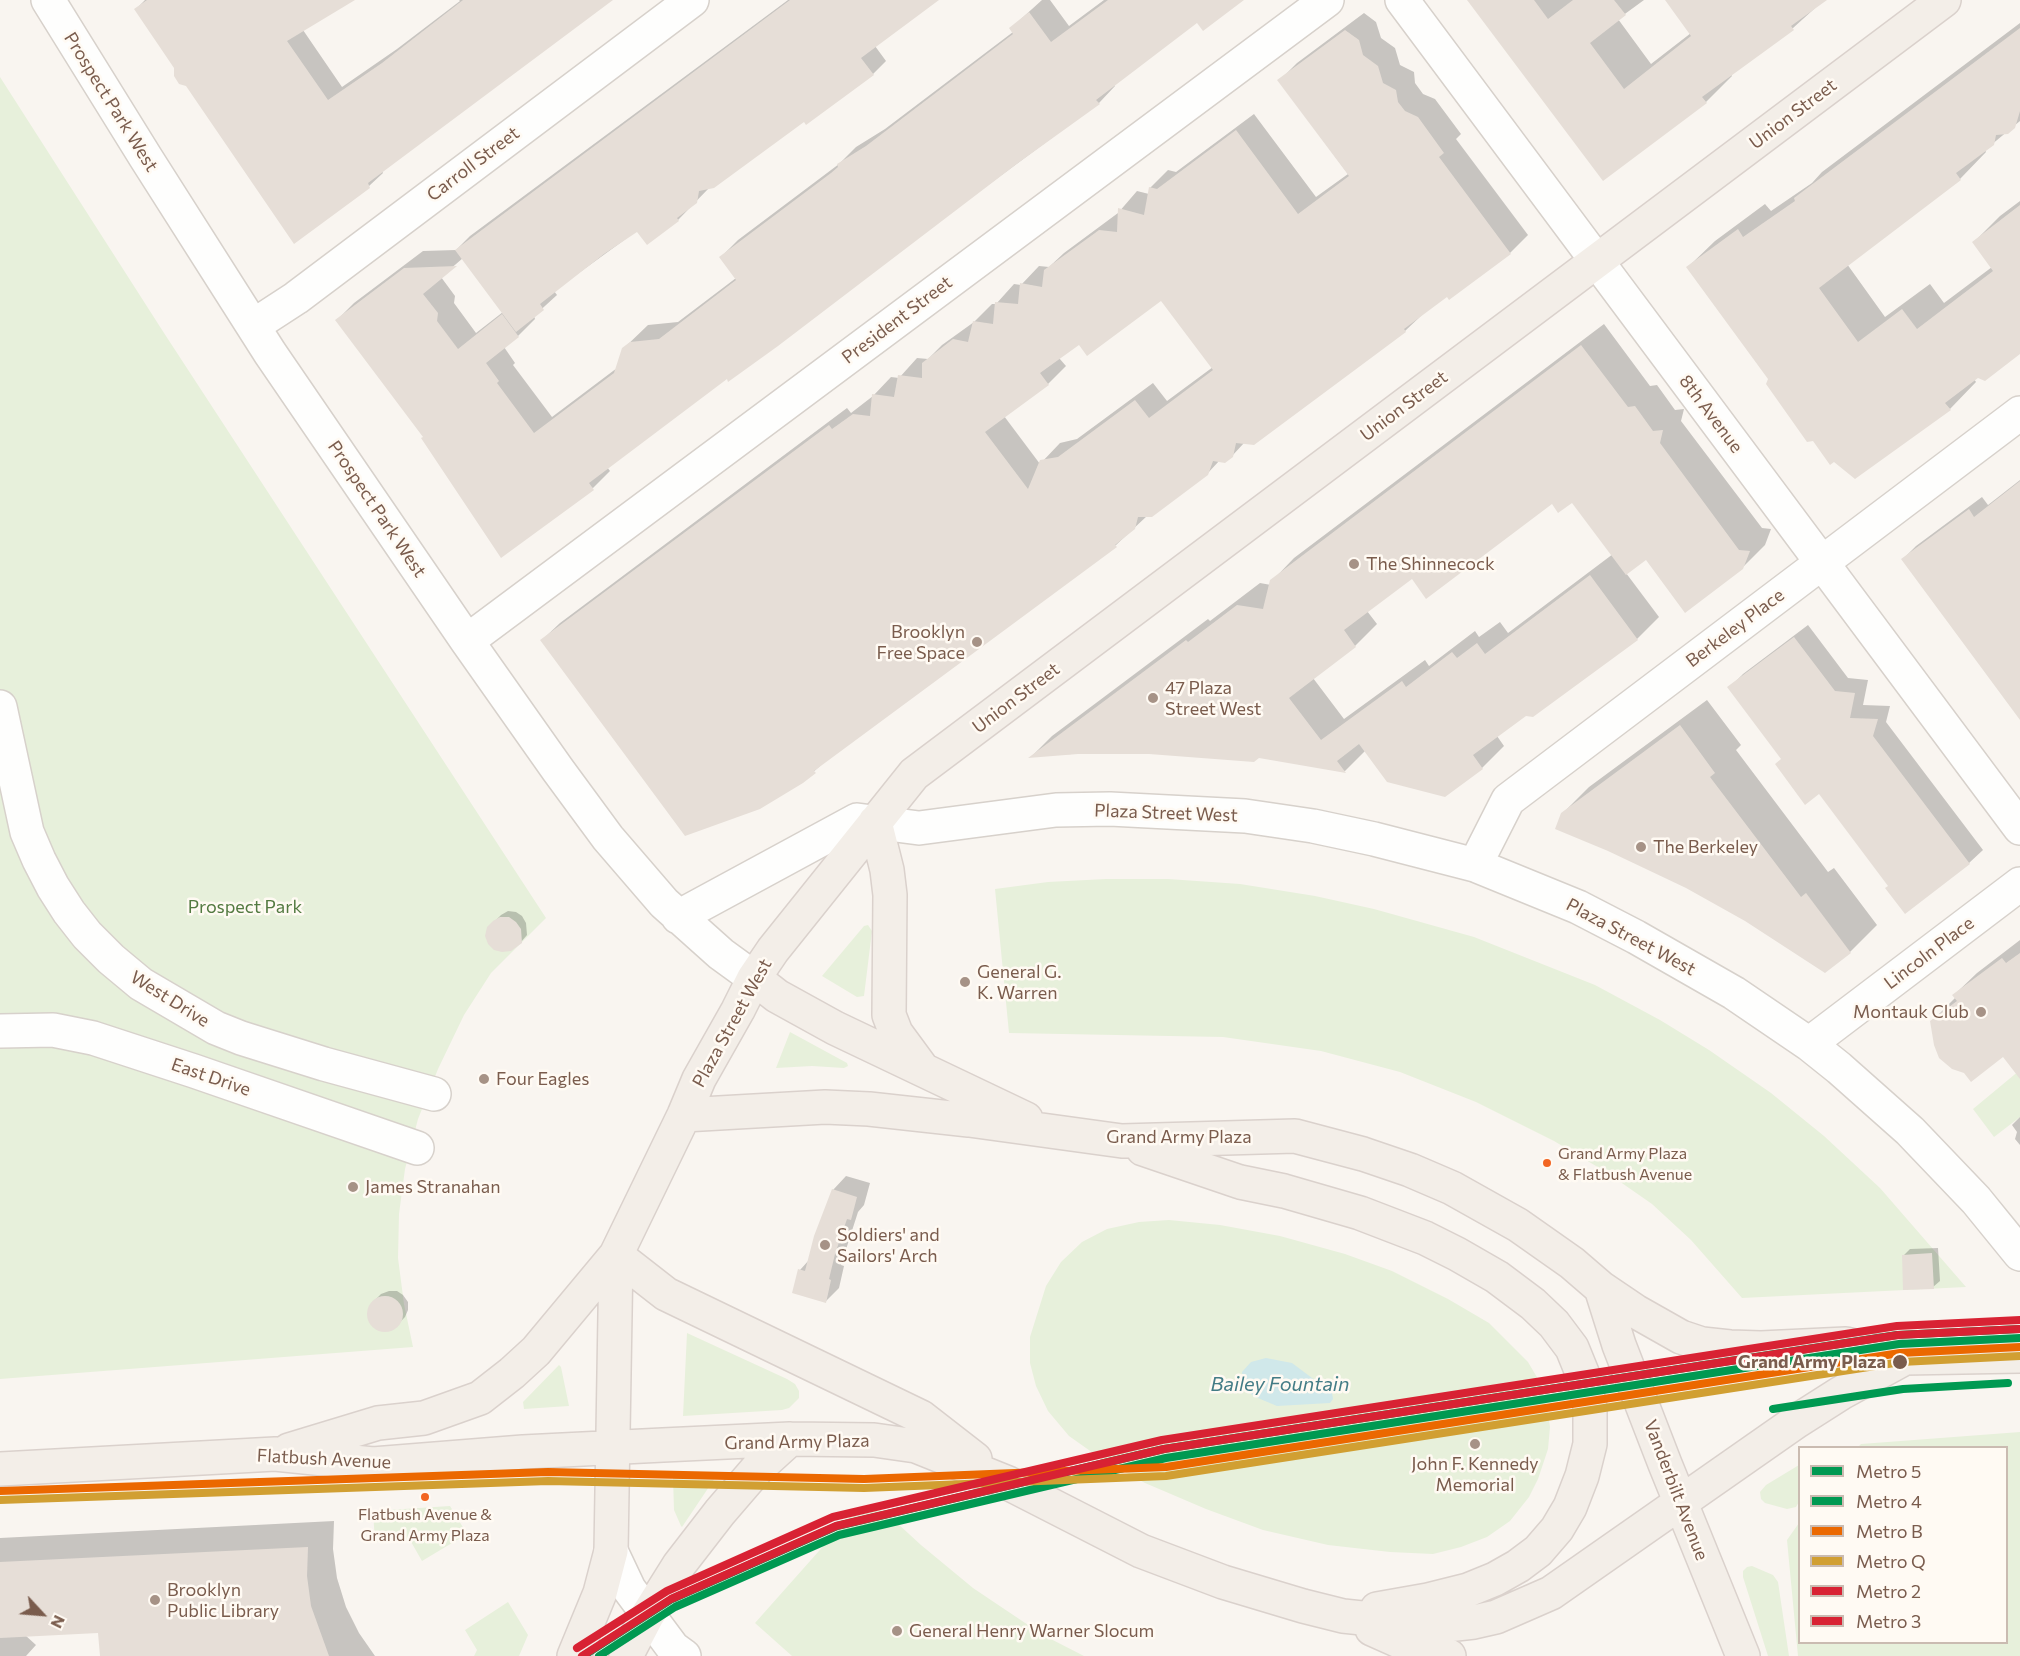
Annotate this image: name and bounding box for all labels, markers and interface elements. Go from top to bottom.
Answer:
street label: Prospect Park West [59,28,163,176]
street label: Union Street [1745,74,1841,154]
street label: Carroll Street [423,122,523,206]
street label: President Street [838,272,956,368]
street label: Union Street [1356,366,1452,446]
street label: 8th Avenue [1675,371,1747,457]
street label: Prospect Park West [323,437,431,581]
place label: The Shinnecock [1366,553,1495,575]
marker: The Shinnecock [1347,557,1361,571]
street label: Berkeley Place [1682,584,1788,672]
place label: Brooklyn Free Space [877,621,965,664]
marker: Brooklyn Free Space [970,635,984,649]
street label: Union Street [968,658,1064,738]
place label: 47 Plaza Street West [1165,677,1261,720]
marker: 47 Plaza Street West [1146,691,1160,705]
street label: Plaza Street West [1094,800,1238,826]
place label: The Berkeley [1653,836,1758,858]
marker: The Berkeley [1634,840,1648,854]
street label: Plaza Street West [1563,894,1699,980]
park label: Prospect Park [188,896,302,918]
street label: Lincoln Place [1880,912,1978,994]
street label: Plaza Street West [688,955,776,1091]
place label: General G. K. Warren [977,961,1061,1004]
street label: West Drive [127,966,213,1032]
marker: General G. K. Warren [958,975,972,989]
place label: Montauk Club [1853,1001,1969,1023]
marker: Montauk Club [1974,1005,1988,1019]
street label: East Drive [168,1053,254,1101]
place label: Four Eagles [496,1068,589,1090]
marker: Four Eagles [477,1072,491,1086]
street label: Grand Army Plaza [1106,1126,1252,1148]
place label: Grand Army Plaza & Flatbush Avenue [1558,1144,1692,1182]
marker: Grand Army Plaza & Flatbush Avenue [1541,1157,1553,1169]
place label: James Stranahan [365,1176,500,1198]
marker: James Stranahan [346,1180,360,1194]
place label: Soldiers' and Sailors' Arch [837,1224,940,1266]
marker: Soldiers' and Sailors' Arch [818,1238,832,1252]
place label: Grand Army Plaza [1738,1351,1886,1373]
marker: Grand Army Plaza [1891,1353,1909,1371]
water label: Bailey Fountain [1211,1372,1349,1396]
street label: Vanderbilt Avenue [1639,1417,1713,1563]
street label: Grand Army Plaza [724,1430,870,1454]
marker: John F. Kennedy Memorial [1468,1437,1482,1451]
street label: Flatbush Avenue [256,1445,392,1473]
legend [1798,1446,2008,1644]
place label: John F. Kennedy Memorial [1411,1453,1539,1496]
text: Metro 5 [1856,1460,1921,1482]
text: Metro 4 [1856,1490,1922,1512]
marker: Flatbush Avenue & Grand Army Plaza [419,1491,431,1503]
place label: Flatbush Avenue & Grand Army Plaza [358,1505,492,1543]
text: Metro B [1856,1520,1923,1542]
text: Metro Q [1856,1550,1926,1572]
place label: Brooklyn Public Library [167,1579,279,1622]
text: Metro 2 [1856,1580,1921,1602]
north arrow [12,1584,72,1644]
marker: Brooklyn Public Library [148,1593,162,1607]
text: Metro 3 [1856,1610,1921,1632]
text: N [47,1613,70,1632]
place label: General Henry Warner Slocum [909,1620,1154,1642]
marker: General Henry Warner Slocum [890,1624,904,1638]

